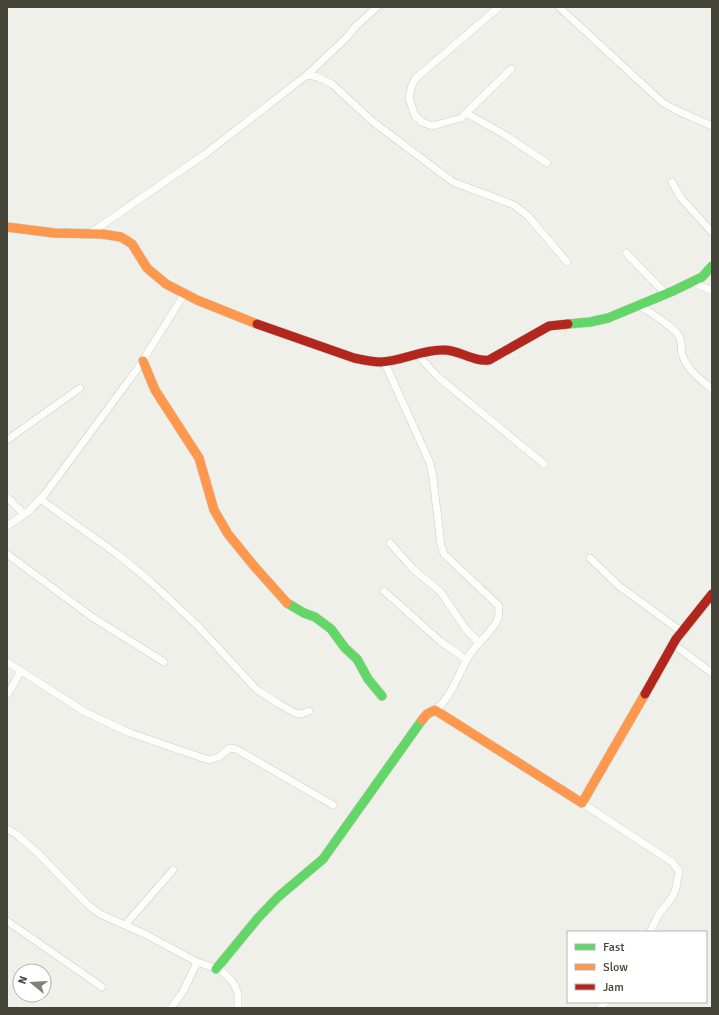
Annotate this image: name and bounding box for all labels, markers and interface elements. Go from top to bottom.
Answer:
legend [567,931,707,1003]
text: Fast [603,940,624,955]
text: Slow [603,960,628,975]
north arrow [12,963,52,1003]
text: N [16,974,30,986]
text: Jam [603,980,624,995]

